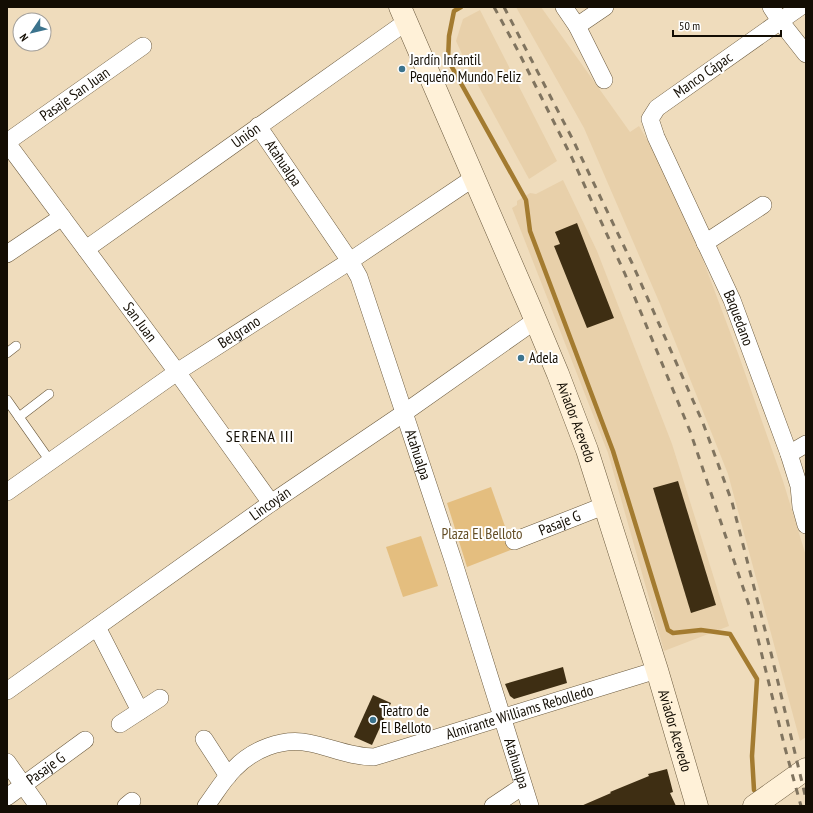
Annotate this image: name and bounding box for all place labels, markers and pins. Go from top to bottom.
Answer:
place label: Jardín Infantil Pequeño Mundo Feliz [409,50,521,86]
marker: Jardín Infantil Pequeño Mundo Feliz [397,64,407,74]
place label: Adela [529,348,558,367]
marker: Adela [516,353,526,363]
place label: Teatro de El Belloto [381,701,431,737]
marker: Teatro de El Belloto [368,715,378,725]

